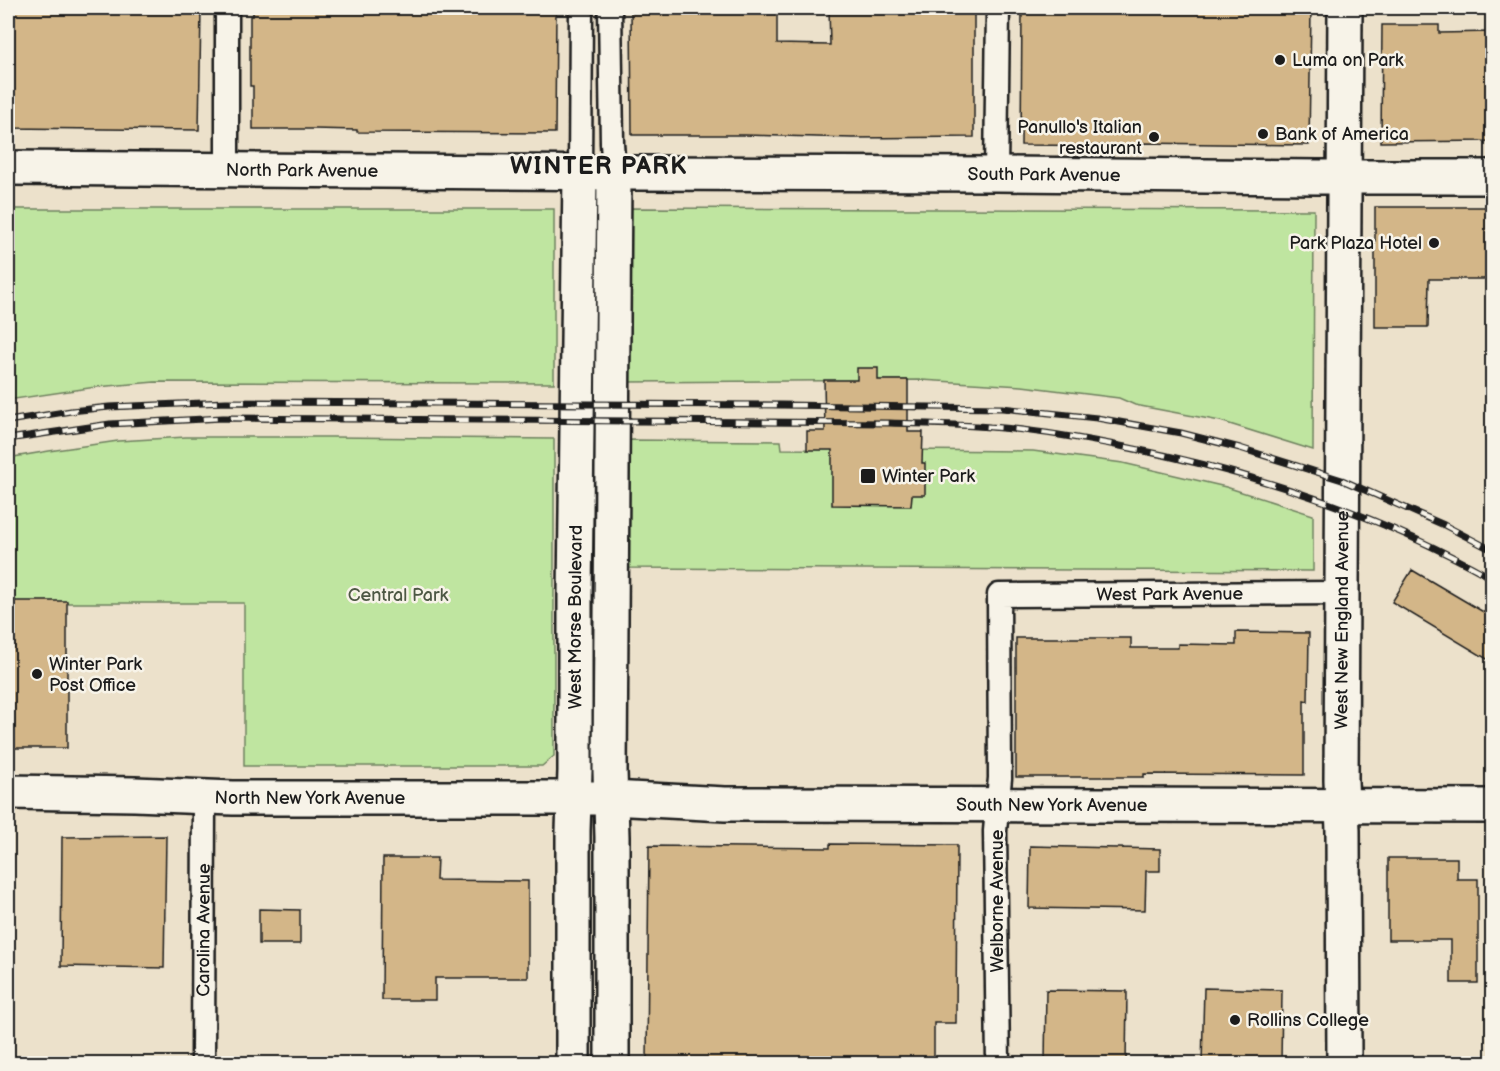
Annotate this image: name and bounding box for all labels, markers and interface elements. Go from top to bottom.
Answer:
place label: Luma on Park [1292,50,1404,71]
marker: Luma on Park [1273,53,1287,67]
place label: Panullo's Italian restaurant [1017,117,1142,159]
place label: Bank of America [1275,124,1409,145]
marker: Bank of America [1256,127,1270,141]
marker: Panullo's Italian restaurant [1147,130,1161,144]
district label: WINTER PARK [510,152,688,181]
street label: North Park Avenue [226,159,379,181]
street label: South Park Avenue [968,163,1121,186]
place label: Park Plaza Hotel [1289,233,1422,254]
marker: Park Plaza Hotel [1427,236,1441,250]
place label: Winter Park [882,466,975,487]
marker: Winter Park [859,467,877,485]
street label: West New England Avenue [1331,510,1353,730]
street label: West Morse Boulevard [565,525,586,709]
street label: West Park Avenue [1096,583,1244,605]
park label: Central Park [348,585,448,606]
place label: Winter Park Post Office [49,654,142,696]
marker: Winter Park Post Office [30,667,44,681]
street label: North New York Avenue [214,787,406,809]
street label: South New York Avenue [956,794,1148,816]
street label: Welborne Avenue [987,829,1008,973]
street label: Carolina Avenue [193,863,214,997]
place label: Rollins College [1247,1010,1369,1031]
marker: Rollins College [1228,1013,1242,1027]

